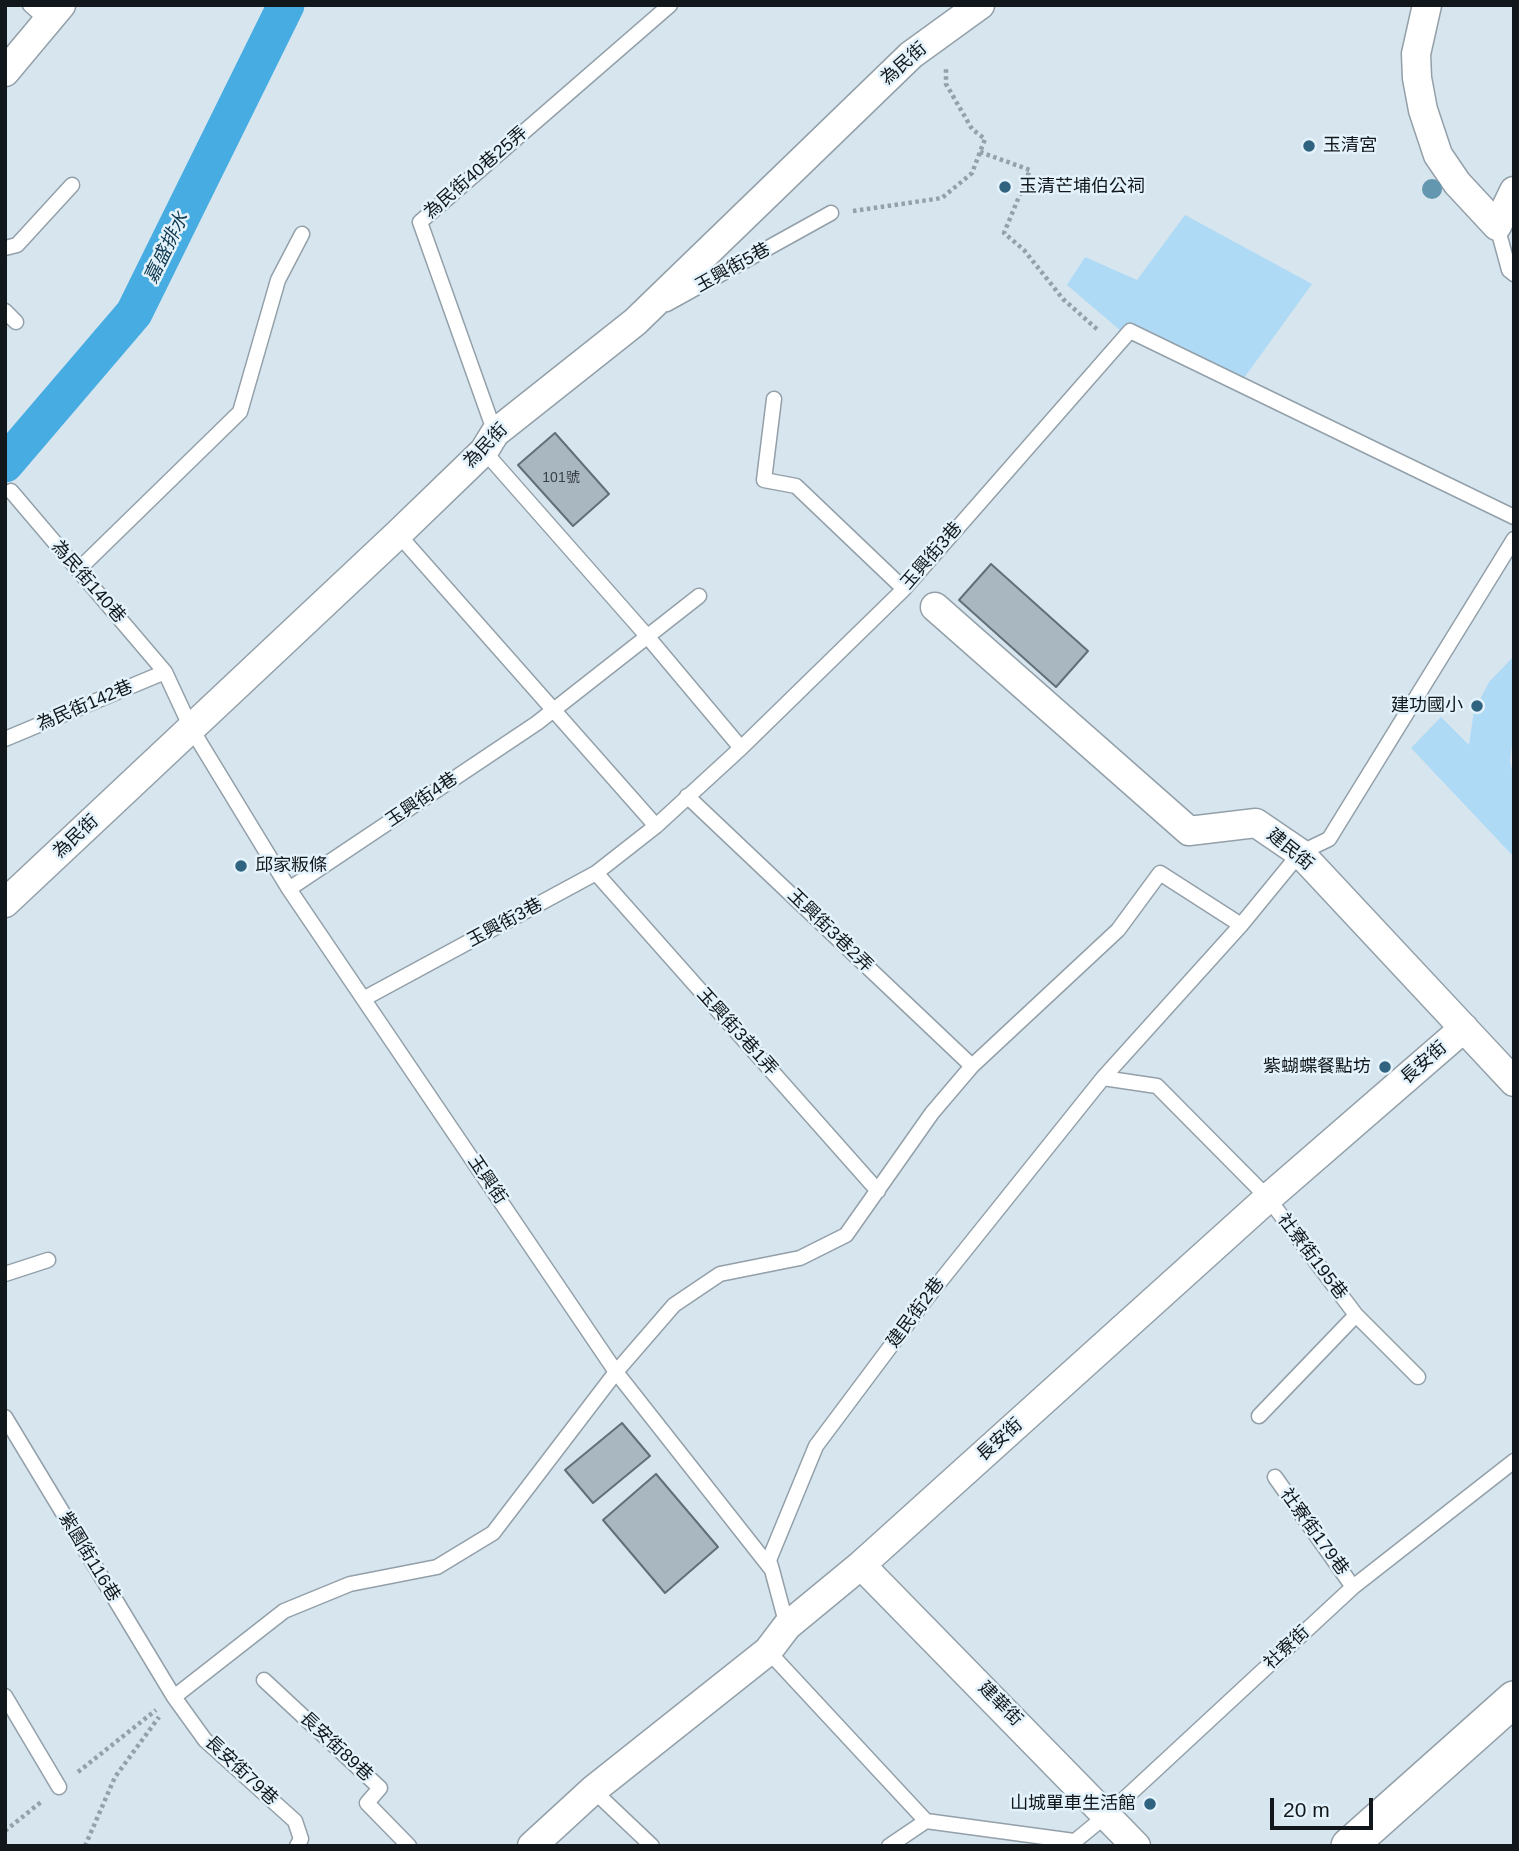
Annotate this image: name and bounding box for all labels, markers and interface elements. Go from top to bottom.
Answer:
street label: 為民街 [877,38,931,90]
street label: 為民街40巷25弄 [420,122,532,224]
place label: 玉清宮 [1323,135,1377,157]
marker: 玉清宮 [1301,138,1317,154]
place label: 玉清芒埔伯公祠 [1019,176,1145,198]
marker: 玉清芒埔伯公祠 [997,179,1013,195]
water label: 嘉盛排水 [140,209,194,287]
street label: 玉興街5巷 [692,239,774,297]
street label: 為民街 [459,419,513,473]
house number: 101號 [542,470,580,486]
street label: 玉興街3巷 [897,518,967,594]
street label: 為民街140巷 [46,536,130,628]
street label: 為民街142巷 [34,676,136,736]
place label: 建功國小 [1391,695,1463,717]
marker: 建功國小 [1469,698,1485,714]
street label: 玉興街4巷 [382,768,462,832]
street label: 為民街 [49,811,103,863]
street label: 建民街 [1262,825,1318,875]
place label: 邱家粄條 [255,855,327,877]
marker: 邱家粄條 [233,858,249,874]
street label: 玉興街3巷2弄 [783,885,877,977]
street label: 玉興街3巷 [464,894,546,952]
street label: 玉興街3巷1弄 [692,984,782,1080]
street label: 長安街 [1397,1037,1451,1089]
place label: 紫蝴蝶餐點坊 [1263,1056,1371,1078]
marker: 紫蝴蝶餐點坊 [1377,1059,1393,1075]
street label: 玉興街 [463,1152,511,1208]
street label: 社寮街195巷 [1273,1210,1351,1304]
street label: 建民街2巷 [883,1274,949,1352]
street label: 長安街 [973,1414,1027,1466]
street label: 社寮街179巷 [1275,1484,1353,1580]
street label: 紫園街116巷 [54,1508,124,1606]
street label: 社寮街 [1260,1622,1314,1674]
street label: 建華街 [973,1677,1027,1731]
street label: 長安街89巷 [295,1708,377,1786]
street label: 長安街79巷 [200,1732,282,1810]
scale bar [1274,1784,1377,1828]
place label: 山城單車生活館 [1010,1793,1136,1815]
marker: 山城單車生活館 [1142,1796,1158,1812]
text: 20 m [1283,1798,1330,1821]

